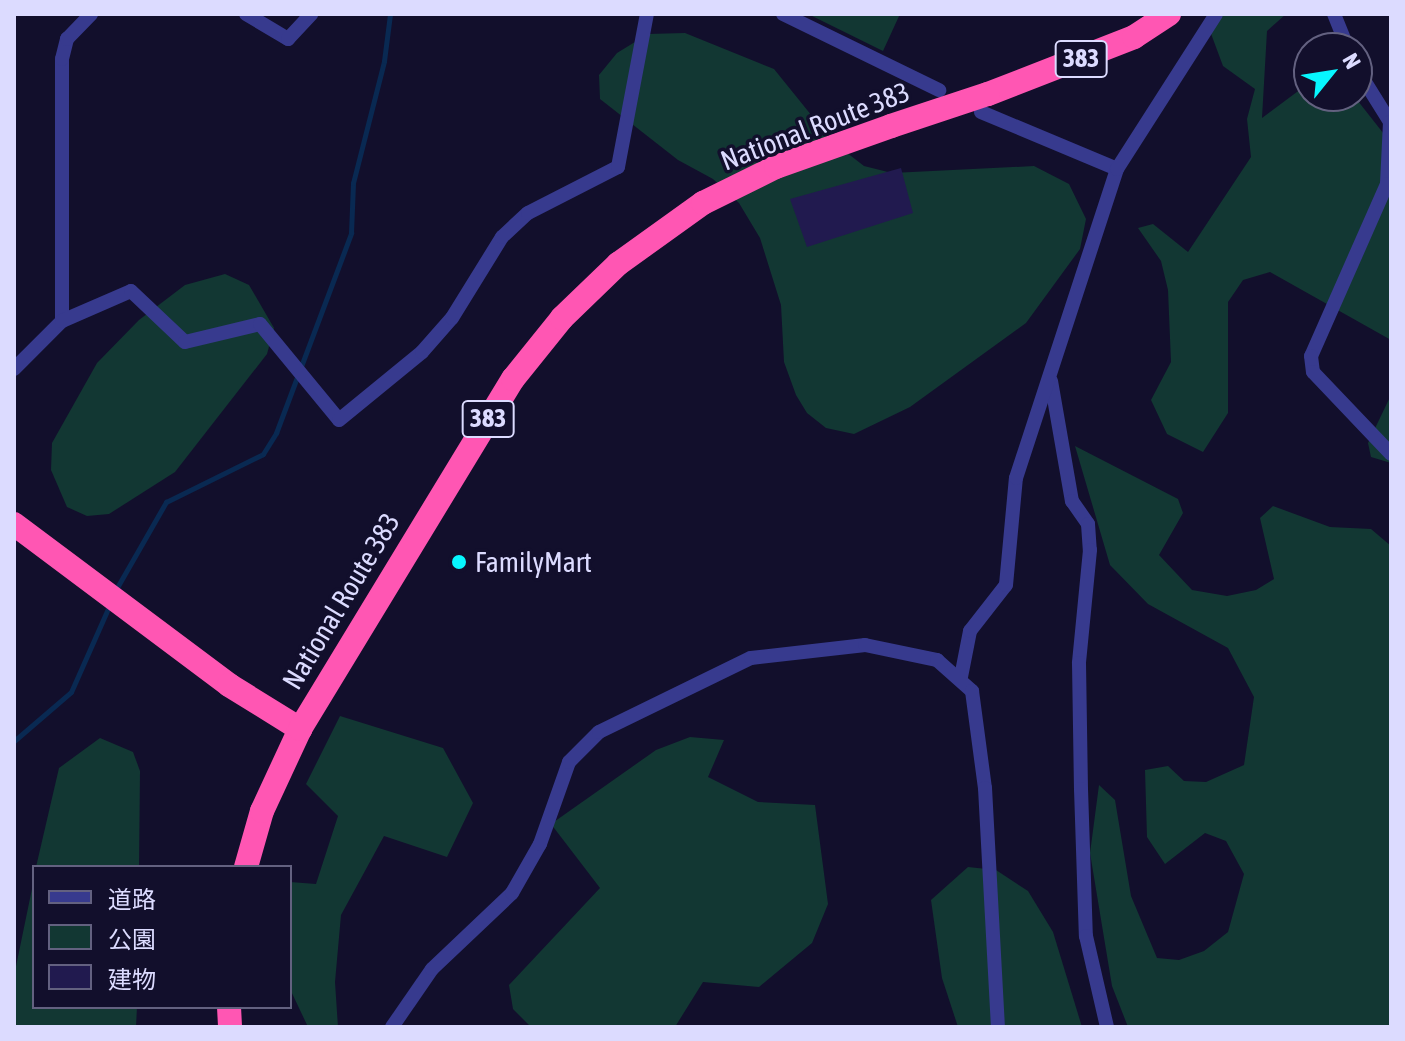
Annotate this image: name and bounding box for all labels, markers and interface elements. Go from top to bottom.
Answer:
north arrow [1293,32,1373,112]
road number: 383 [1053,37,1109,81]
text: N [1338,49,1367,73]
street label: National Route 383 [716,75,914,177]
road number: 383 [460,397,516,441]
street label: National Route 383 [275,507,407,695]
place label: FamilyMart [475,545,592,579]
marker: FamilyMart [450,553,468,571]
legend [32,865,292,1009]
text: 道路 [108,886,156,913]
text: 公園 [108,926,156,953]
text: 建物 [108,966,156,993]

